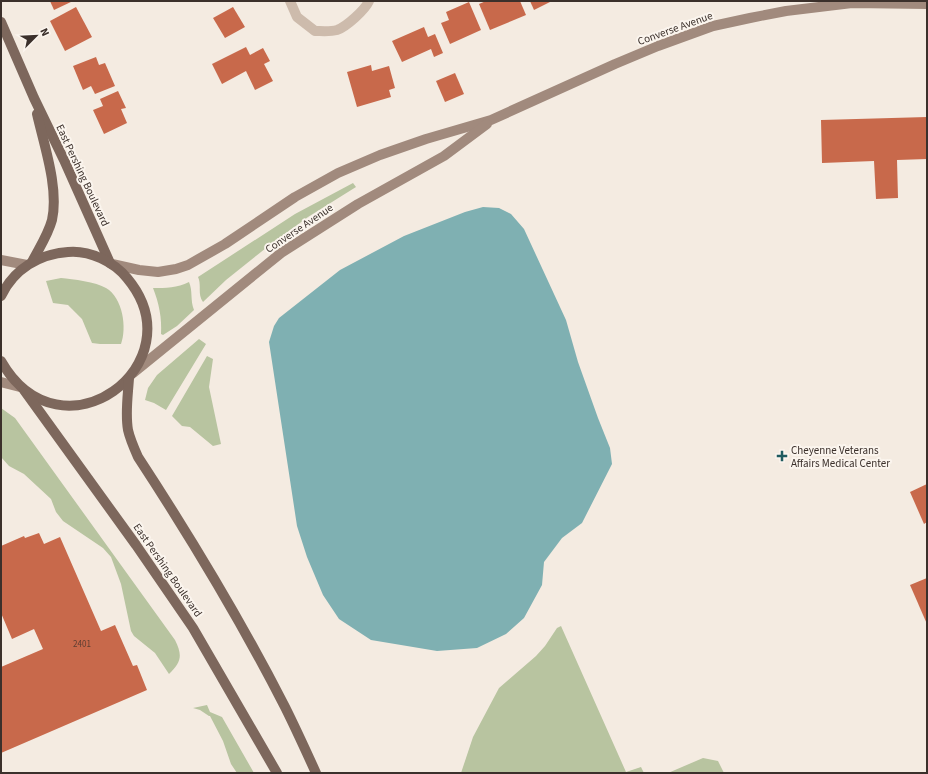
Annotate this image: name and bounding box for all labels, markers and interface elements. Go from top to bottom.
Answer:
street label: Converse Avenue [636,8,715,49]
north arrow [16,16,56,56]
text: N [36,26,53,39]
street label: East Pershing Boulevard [52,122,113,229]
street label: Converse Avenue [262,200,337,257]
place label: Cheyenne Veterans Affairs Medical Center [791,443,890,471]
marker: Cheyenne Veterans Affairs Medical Center [776,450,788,462]
street label: East Pershing Boulevard [130,521,206,620]
house number: 2401 [73,638,91,651]

